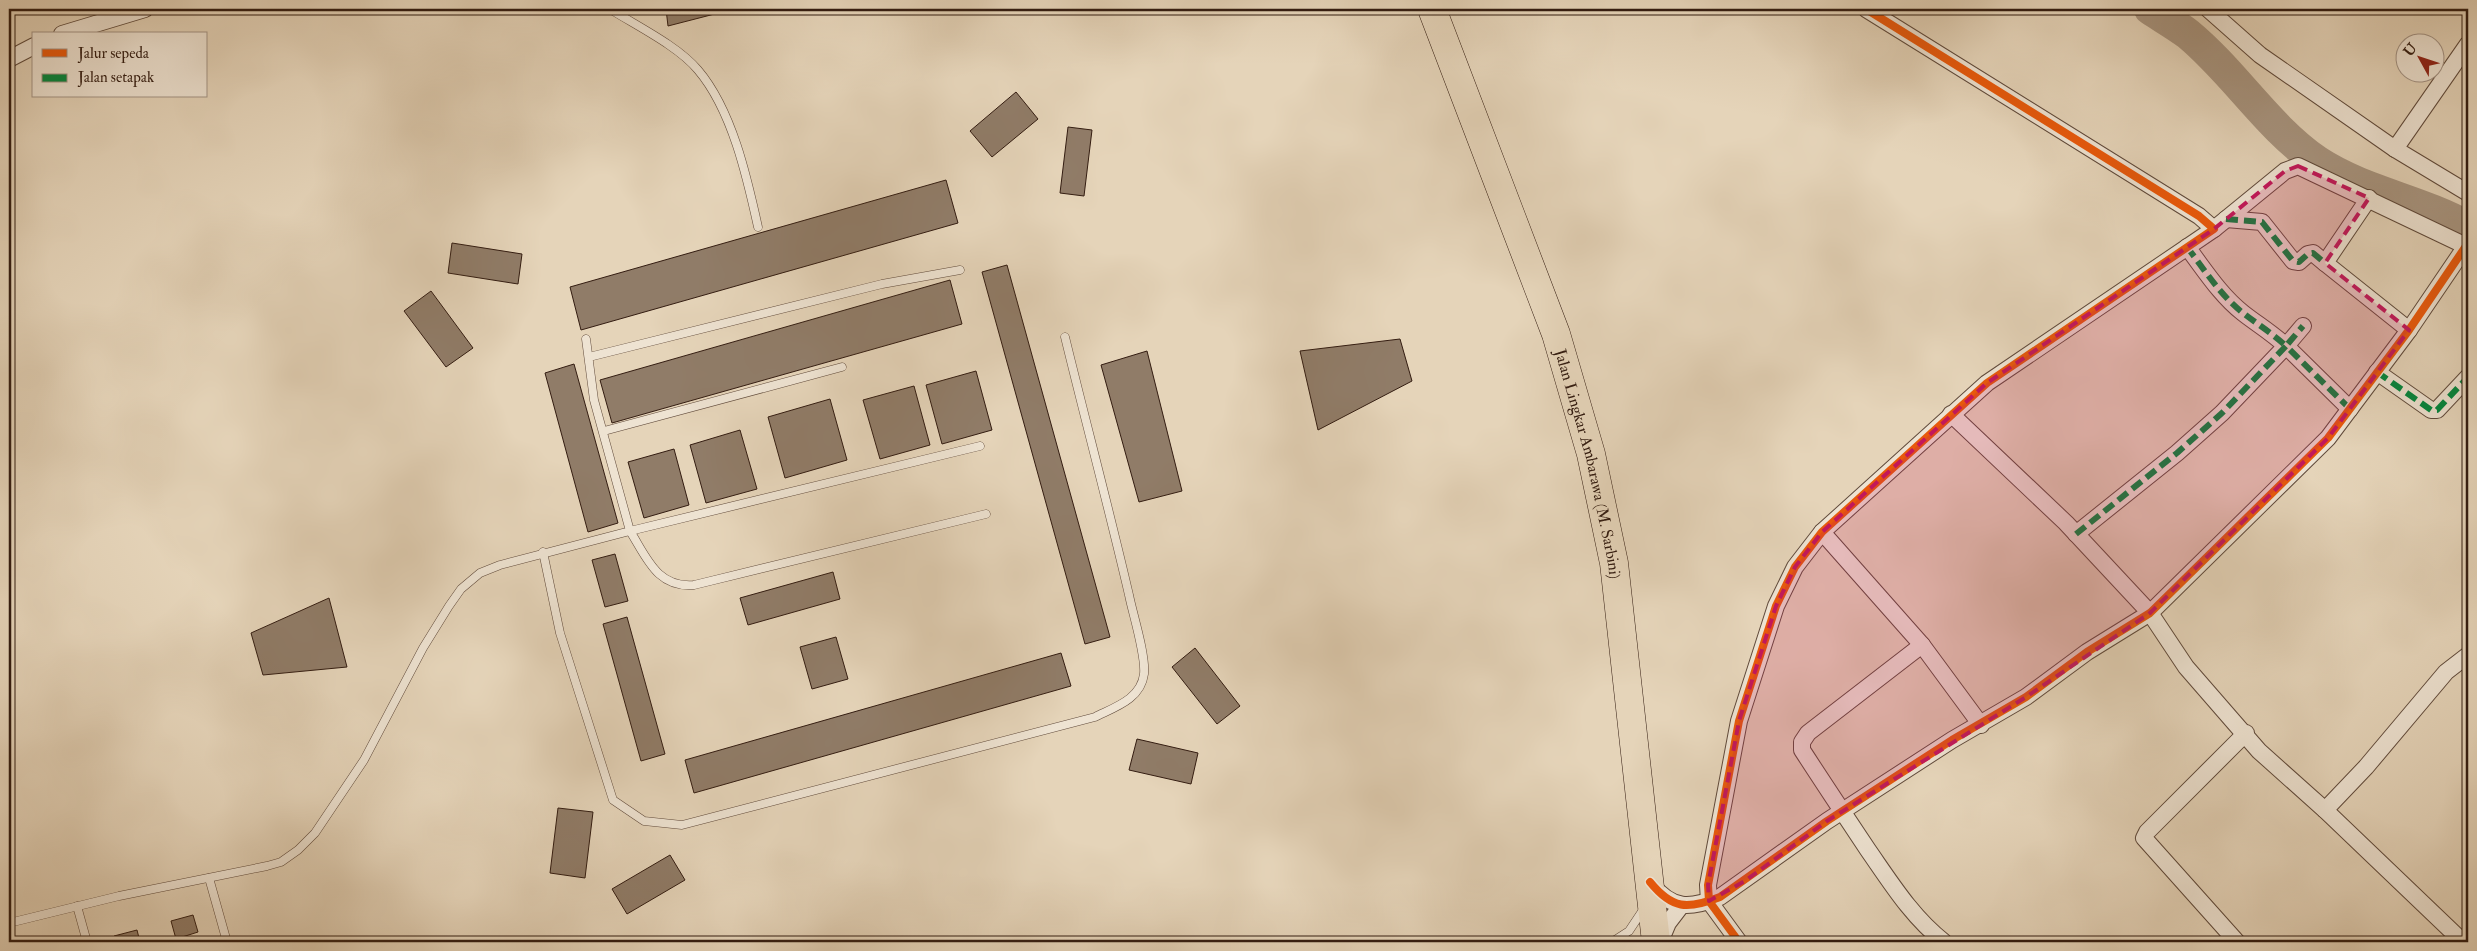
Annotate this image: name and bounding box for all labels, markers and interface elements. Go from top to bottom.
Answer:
legend [32,32,208,98]
north arrow [2394,32,2444,82]
text: U [2400,40,2421,60]
text: Jalur sepeda [77,44,150,64]
text: Jalan setapak [77,68,154,88]
street label: Jalan Lingkar Ambarawa (M. Sarbini) [1549,346,1625,580]

